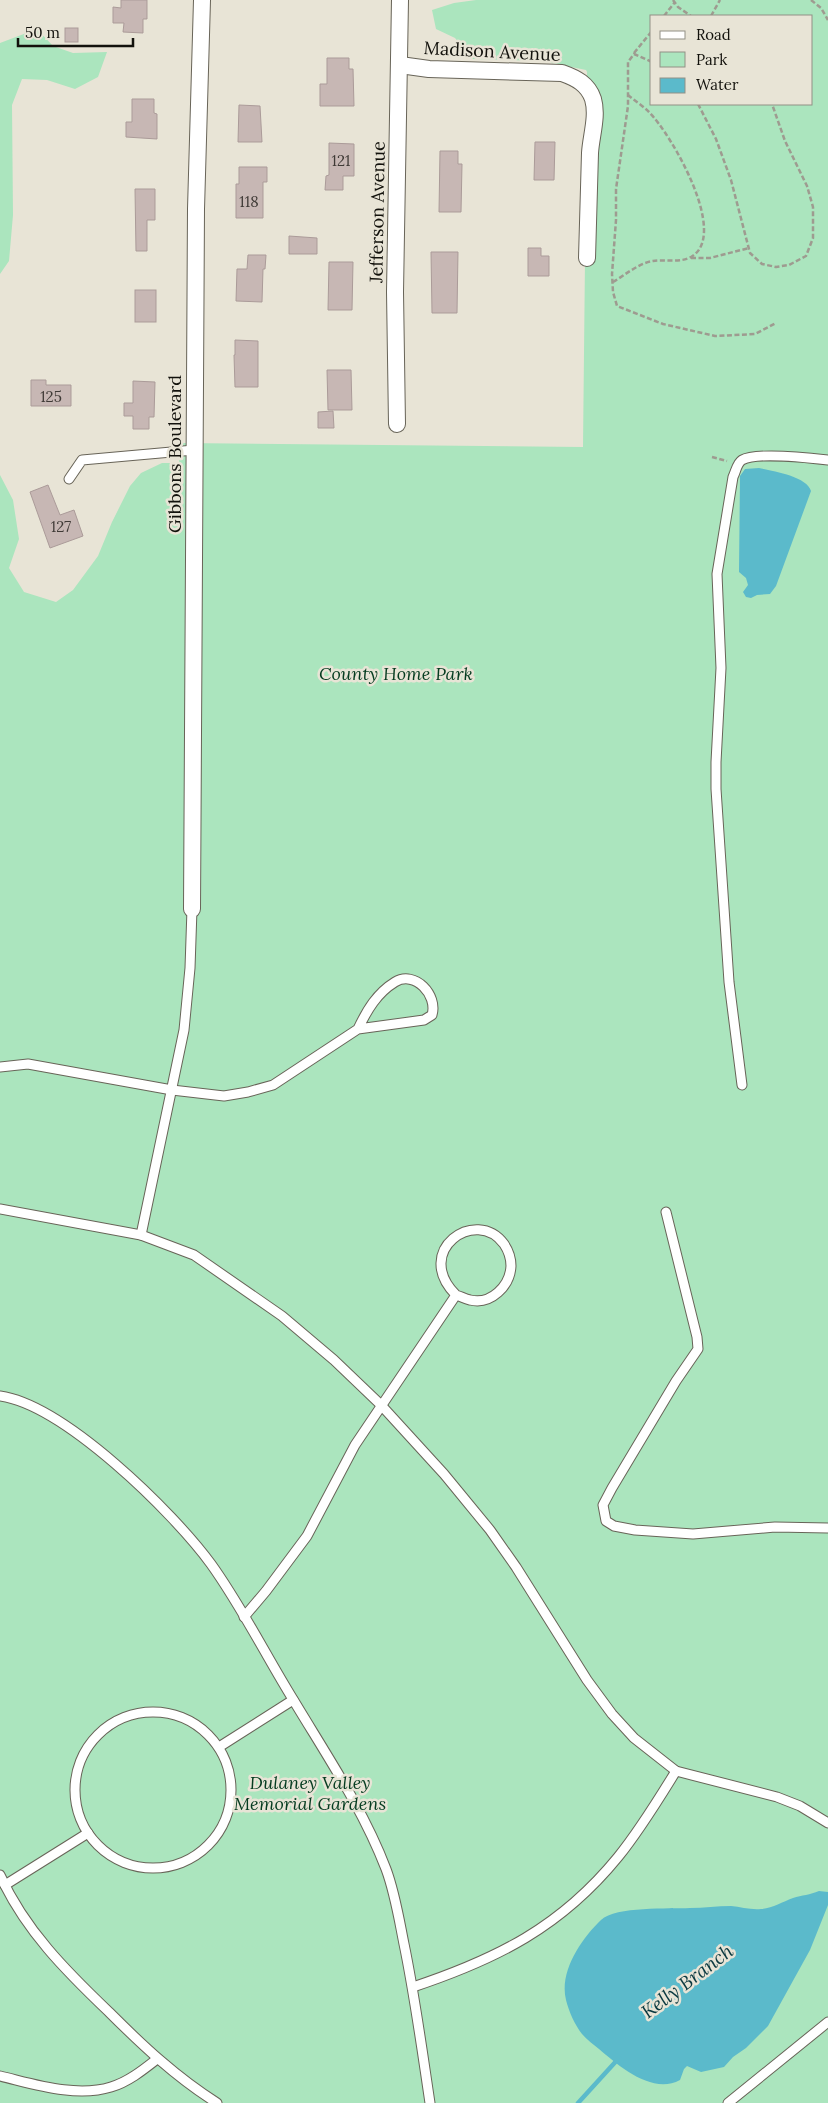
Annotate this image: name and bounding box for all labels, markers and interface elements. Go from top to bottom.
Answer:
scale bar [18,15,132,47]
legend [650,15,813,105]
text: 50 m [25,23,60,42]
text: Road [696,25,731,44]
street label: Madison Avenue [423,36,561,66]
text: Park [696,50,727,69]
text: Water [696,75,739,94]
street label: Jefferson Avenue [364,141,390,284]
house number: 121 [332,151,350,170]
house number: 118 [239,192,259,211]
street label: Gibbons Boulevard [163,375,186,533]
house number: 125 [40,387,62,406]
house number: 127 [51,517,71,536]
park label: County Home Park [319,662,473,685]
park label: Dulaney Valley Memorial Gardens [234,1771,386,1815]
water label: Kelly Branch [636,1939,738,2023]

